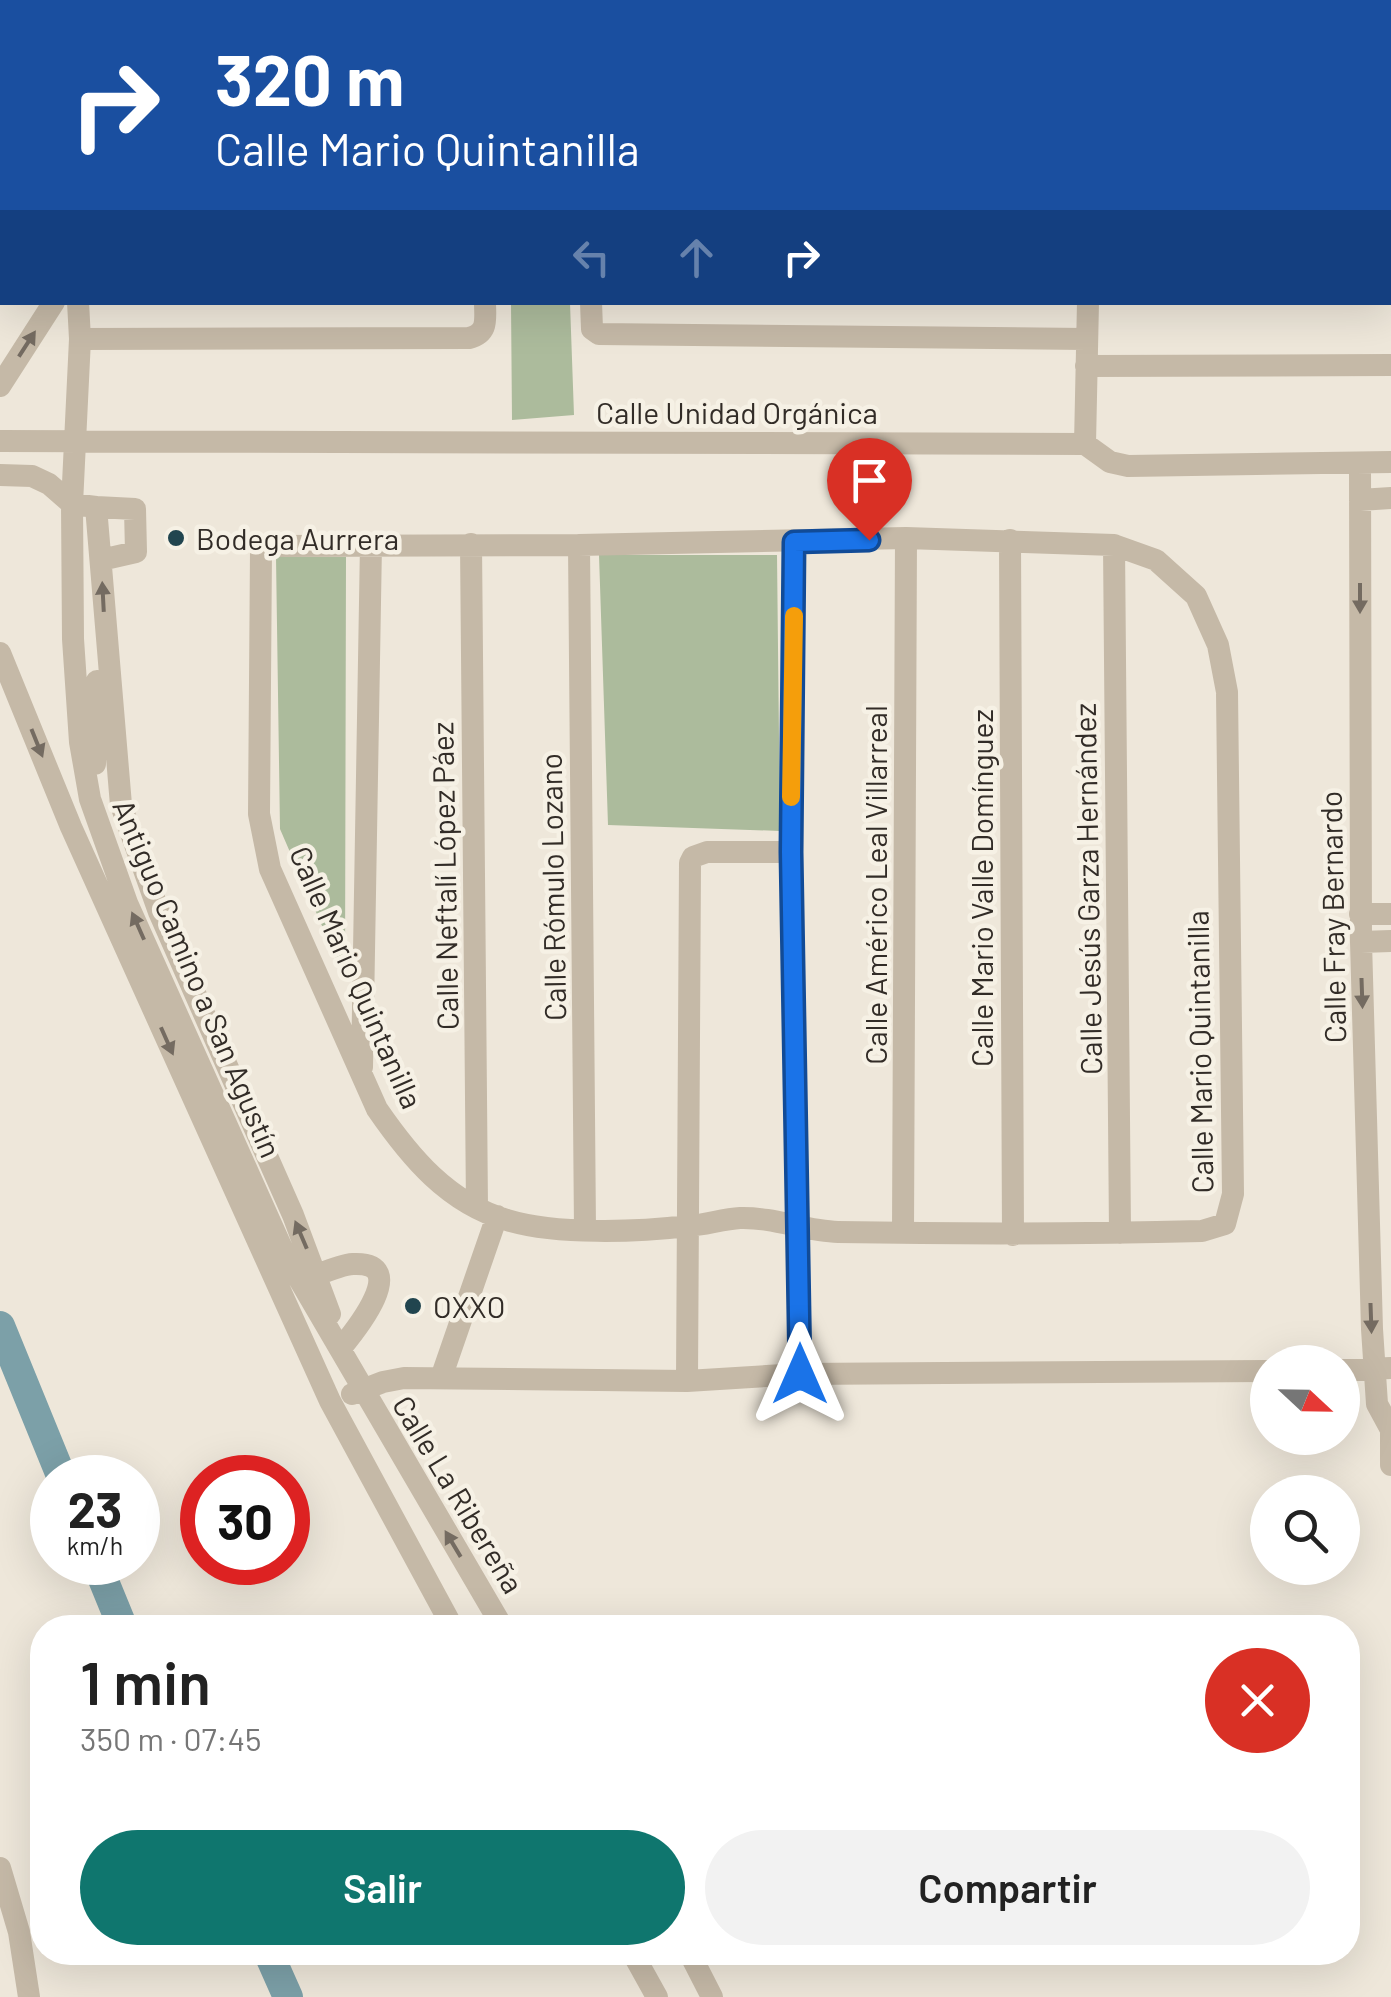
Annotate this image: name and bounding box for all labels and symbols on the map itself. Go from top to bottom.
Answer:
one-way arrow [18,331,36,358]
street label: Calle Unidad Orgánica [596,394,878,430]
pin [827,438,912,541]
place label: Bodega Aurrera [196,520,399,556]
marker: Bodega Aurrera [165,527,187,549]
one-way arrow [95,581,111,613]
one-way arrow [1352,582,1368,614]
street label: Calle Jesús Garza Hernández [1066,703,1108,1075]
street label: Calle Américo Leal Villarreal [857,705,893,1065]
street label: Calle Mario Valle Domínguez [963,709,999,1067]
street label: Calle Neftalí López Páez [423,722,465,1030]
one-way arrow [29,728,45,758]
street label: Calle Rómulo Lozano [532,753,572,1021]
street label: Calle Fray Bernardo [1312,791,1352,1043]
street label: Antiguo Camino a San Agustín [106,794,290,1162]
street label: Calle Mario Quintanilla [283,840,431,1114]
street label: Calle Mario Quintanilla [1179,910,1219,1194]
one-way arrow [129,911,146,940]
one-way arrow [1355,977,1371,1009]
one-way arrow [159,1026,175,1056]
one-way arrow [293,1220,309,1250]
place label: OXXO [433,1288,505,1324]
marker: OXXO [402,1295,424,1317]
one-way arrow [1364,1302,1380,1334]
position arrow [748,1322,852,1426]
north arrow [1250,1345,1360,1455]
street label: Calle La Ribereña [386,1389,532,1599]
speed limit sign: 30 [180,1455,310,1585]
one-way arrow [445,1530,462,1558]

